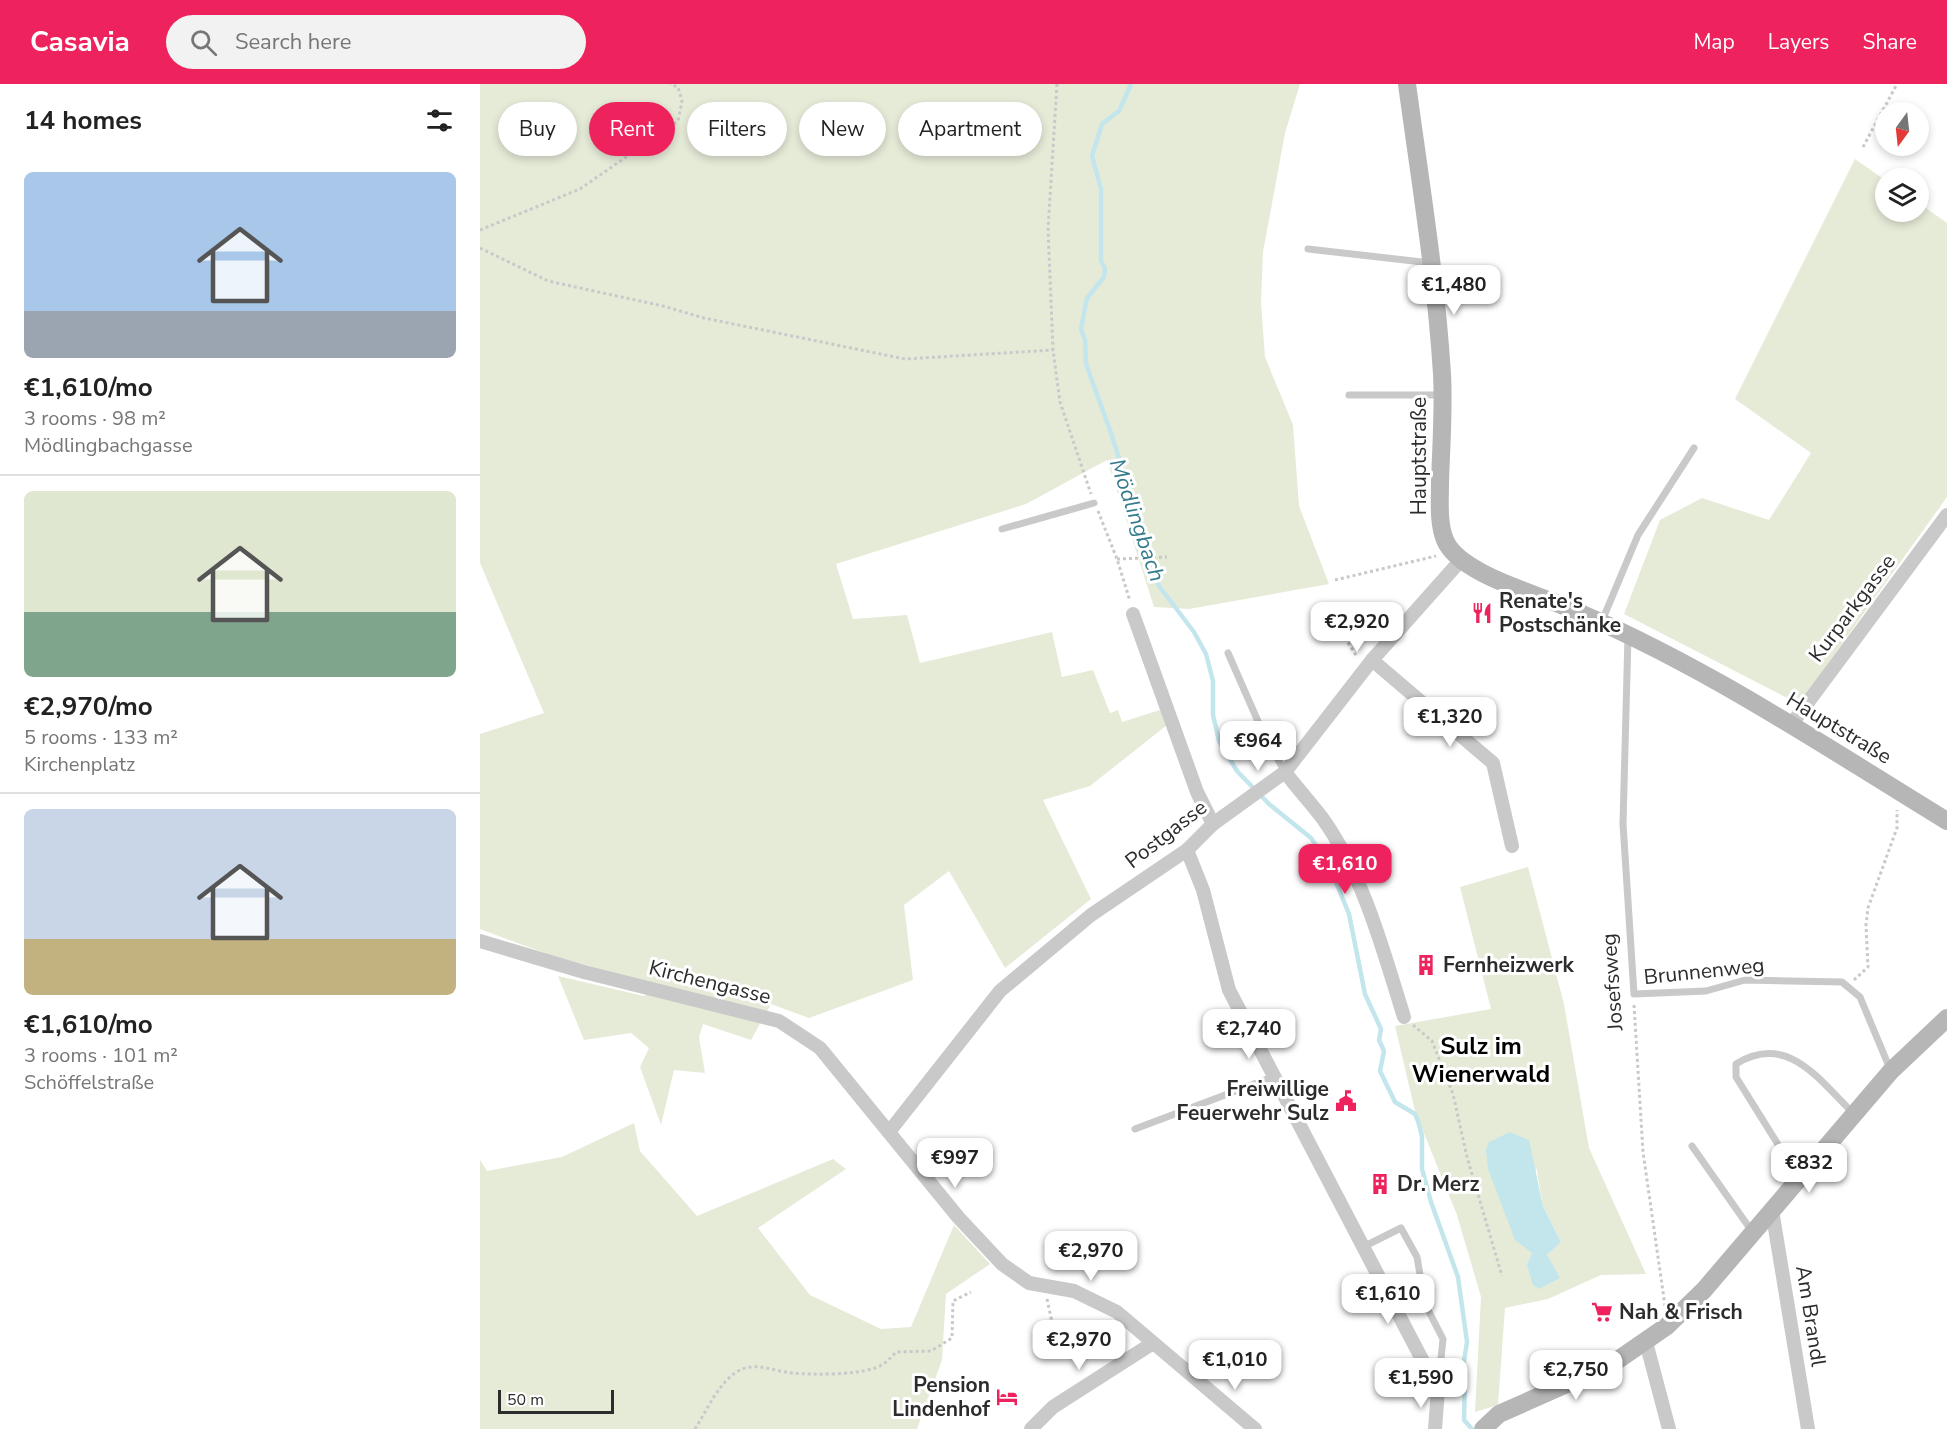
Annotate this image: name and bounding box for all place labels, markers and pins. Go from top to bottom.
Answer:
pin: €1,480 [1405,265,1503,316]
place label: Renate's Postschänke [1499,587,1621,639]
restaurant icon: Renate's Postschänke [1470,601,1494,625]
pin: €2,920 [1308,602,1406,653]
pin: €1,320 [1401,697,1499,748]
pin: €964 [1222,721,1294,772]
pin: €1,610 [1296,844,1394,895]
place label: Fernheizwerk [1443,951,1574,979]
building icon: Fernheizwerk [1414,953,1438,977]
pin: €2,740 [1200,1009,1298,1060]
place label: Freiwillige Feuerwehr Sulz [1176,1075,1329,1127]
public building icon: Freiwillige Feuerwehr Sulz [1334,1089,1358,1113]
pin: €997 [919,1138,991,1189]
pin: €832 [1773,1143,1845,1194]
place label: Dr. Merz [1397,1170,1480,1198]
building icon: Dr. Merz [1368,1172,1392,1196]
pin: €2,970 [1042,1231,1140,1282]
pin: €1,610 [1339,1274,1437,1325]
place label: Nah & Frisch [1619,1298,1743,1326]
supermarket icon: Nah & Frisch [1590,1300,1614,1324]
pin: €2,970 [1030,1320,1128,1371]
pin: €1,010 [1186,1340,1284,1391]
pin: €2,750 [1527,1350,1625,1401]
pin: €1,590 [1372,1358,1470,1409]
place label: Pension Lindenhof [892,1371,990,1423]
hotel icon: Pension Lindenhof [995,1385,1019,1409]

